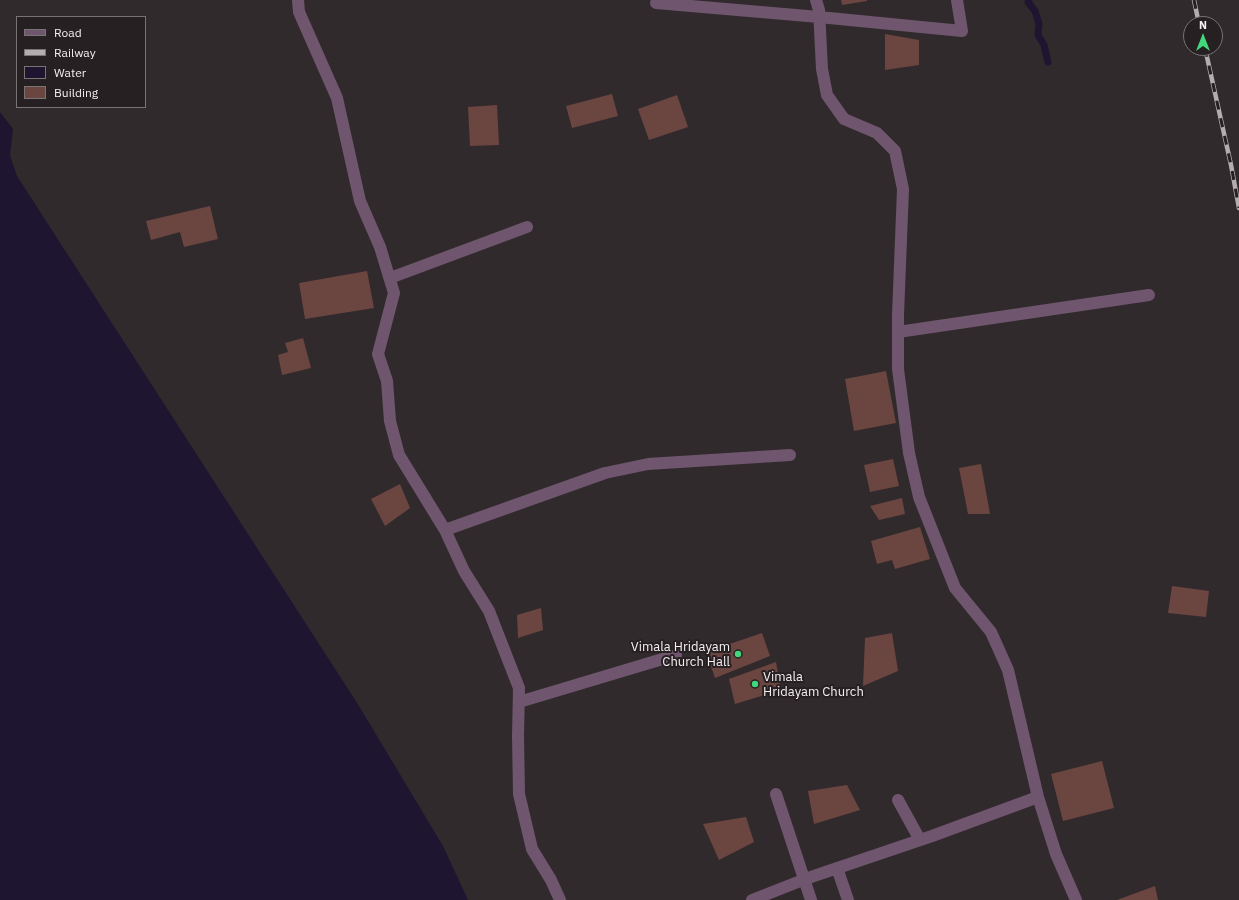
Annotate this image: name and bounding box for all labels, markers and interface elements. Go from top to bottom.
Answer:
legend [16,16,146,108]
north arrow [1183,16,1223,56]
text: N [1199,18,1207,32]
text: Road [54,25,82,40]
text: Railway [54,45,96,60]
text: Water [54,65,86,80]
text: Building [54,85,98,100]
place label: Vimala Hridayam Church Hall [631,639,730,670]
marker: Vimala Hridayam Church Hall [733,649,743,659]
place label: Vimala Hridayam Church [763,669,864,700]
marker: Vimala Hridayam Church [750,679,760,689]

